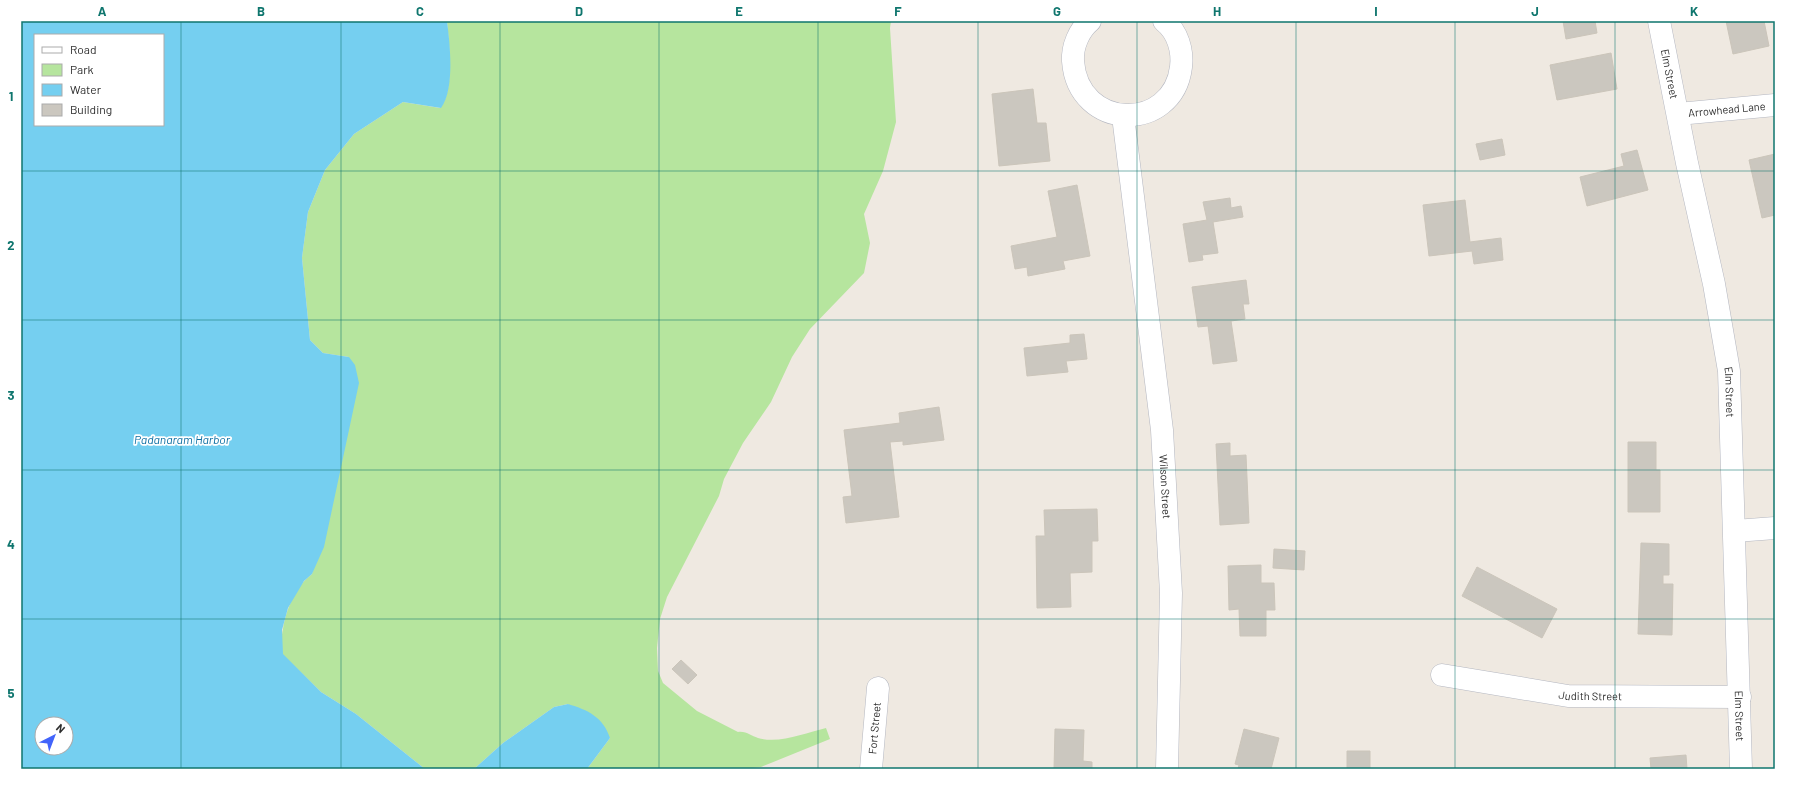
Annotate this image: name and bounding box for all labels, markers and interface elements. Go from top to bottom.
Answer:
text: A [98,3,107,19]
text: B [257,3,265,19]
text: C [416,3,424,19]
text: D [575,3,583,19]
text: E [735,3,743,19]
text: F [894,3,902,19]
text: G [1053,3,1061,19]
text: H [1213,3,1221,19]
text: I [1374,3,1378,19]
text: J [1531,3,1539,19]
text: K [1690,3,1698,19]
legend [34,34,164,126]
text: Road [70,42,97,56]
street label: Elm Street [1659,48,1681,100]
text: Park [70,62,94,76]
text: Water [70,82,102,96]
text: 1 [9,88,13,104]
street label: Arrowhead Lane [1688,99,1766,119]
text: Building [70,102,112,116]
text: 2 [7,237,15,253]
street label: Elm Street [1722,366,1737,417]
text: 3 [7,387,15,403]
water label: Padanaram Harbor [134,432,231,446]
street label: Wilson Street [1157,454,1174,519]
text: 4 [7,536,15,552]
text: 5 [7,685,15,701]
street label: Judith Street [1558,688,1622,702]
street label: Elm Street [1733,690,1747,741]
street label: Fort Street [865,701,883,755]
north arrow [34,716,74,756]
text: N [54,721,68,735]

